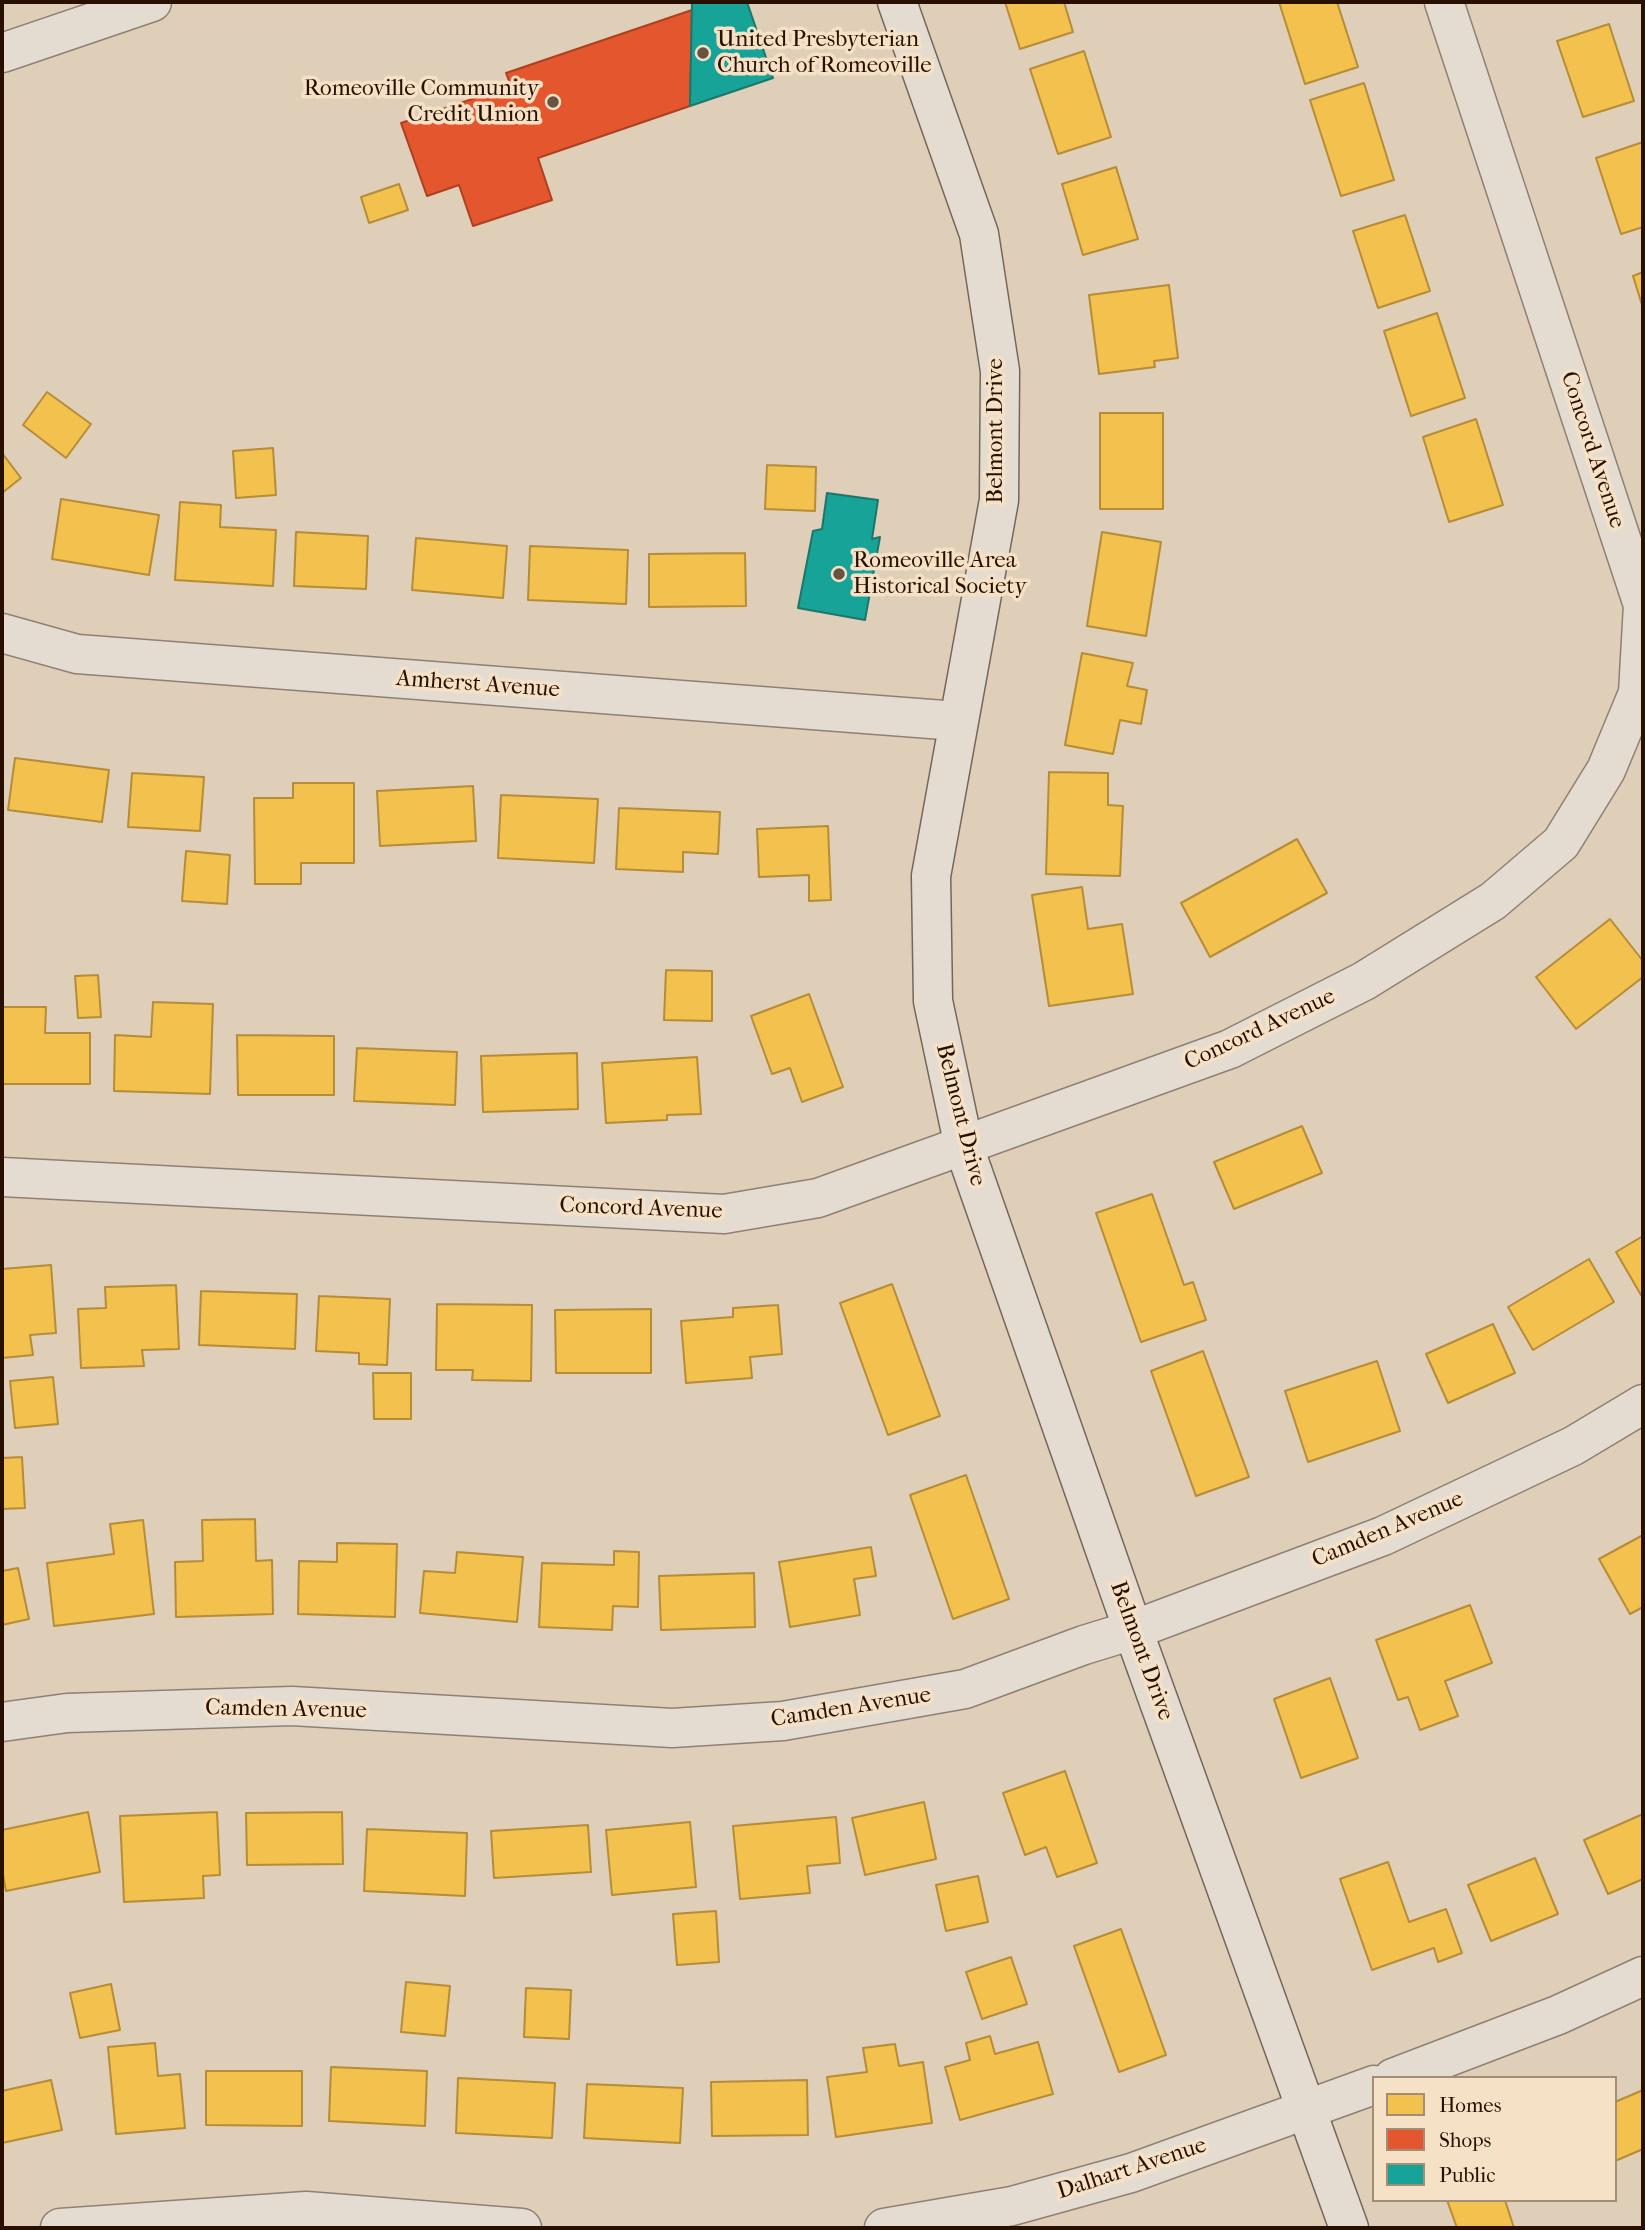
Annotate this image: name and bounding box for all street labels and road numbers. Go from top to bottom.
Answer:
street label: Belmont Drive [982,358,1010,504]
street label: Concord Avenue [1554,368,1630,532]
street label: Amherst Avenue [395,666,561,704]
street label: Concord Avenue [1180,983,1340,1077]
street label: Belmont Drive [929,1041,991,1189]
street label: Concord Avenue [559,1192,723,1226]
street label: Camden Avenue [1308,1486,1468,1574]
street label: Belmont Drive [1103,1578,1179,1724]
street label: Camden Avenue [769,1682,933,1734]
street label: Camden Avenue [205,1695,367,1725]
street label: Dalhart Avenue [1054,2132,1210,2206]

